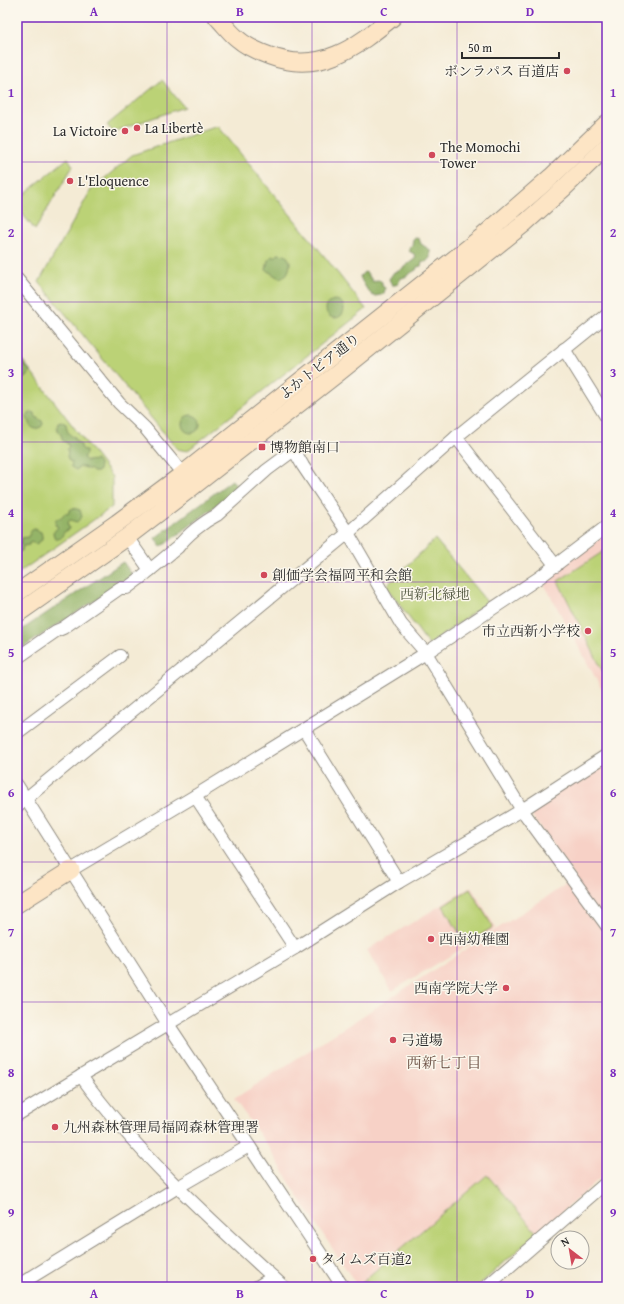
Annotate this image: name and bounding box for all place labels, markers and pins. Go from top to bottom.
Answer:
place label: ボンラパス 百道店 [444,61,559,81]
marker: ボンラパス 百道店 [562,66,572,76]
place label: La Libertè [145,118,204,138]
place label: La Victoire [53,121,117,141]
marker: La Libertè [132,123,142,133]
marker: La Victoire [120,126,130,136]
place label: The Momochi Tower [440,137,520,173]
marker: The Momochi Tower [427,150,437,160]
place label: L'Eloquence [78,171,149,191]
marker: L'Eloquence [65,176,75,186]
place label: 博物館南口 [270,437,340,457]
marker: 博物館南口 [257,442,267,452]
place label: 創価学会福岡平和会館 [272,565,412,585]
marker: 創価学会福岡平和会館 [259,570,269,580]
place label: 市立西新小学校 [482,621,580,641]
marker: 市立西新小学校 [583,626,593,636]
place label: 西南幼稚園 [439,929,509,949]
marker: 西南幼稚園 [426,934,436,944]
place label: 西南学院大学 [414,978,498,998]
marker: 西南学院大学 [501,983,511,993]
place label: 弓道場 [401,1030,443,1050]
marker: 弓道場 [388,1035,398,1045]
place label: 九州森林管理局福岡森林管理署 [63,1117,259,1137]
marker: 九州森林管理局福岡森林管理署 [50,1122,60,1132]
place label: タイムズ百道2 [321,1249,411,1269]
marker: タイムズ百道2 [308,1254,318,1264]

